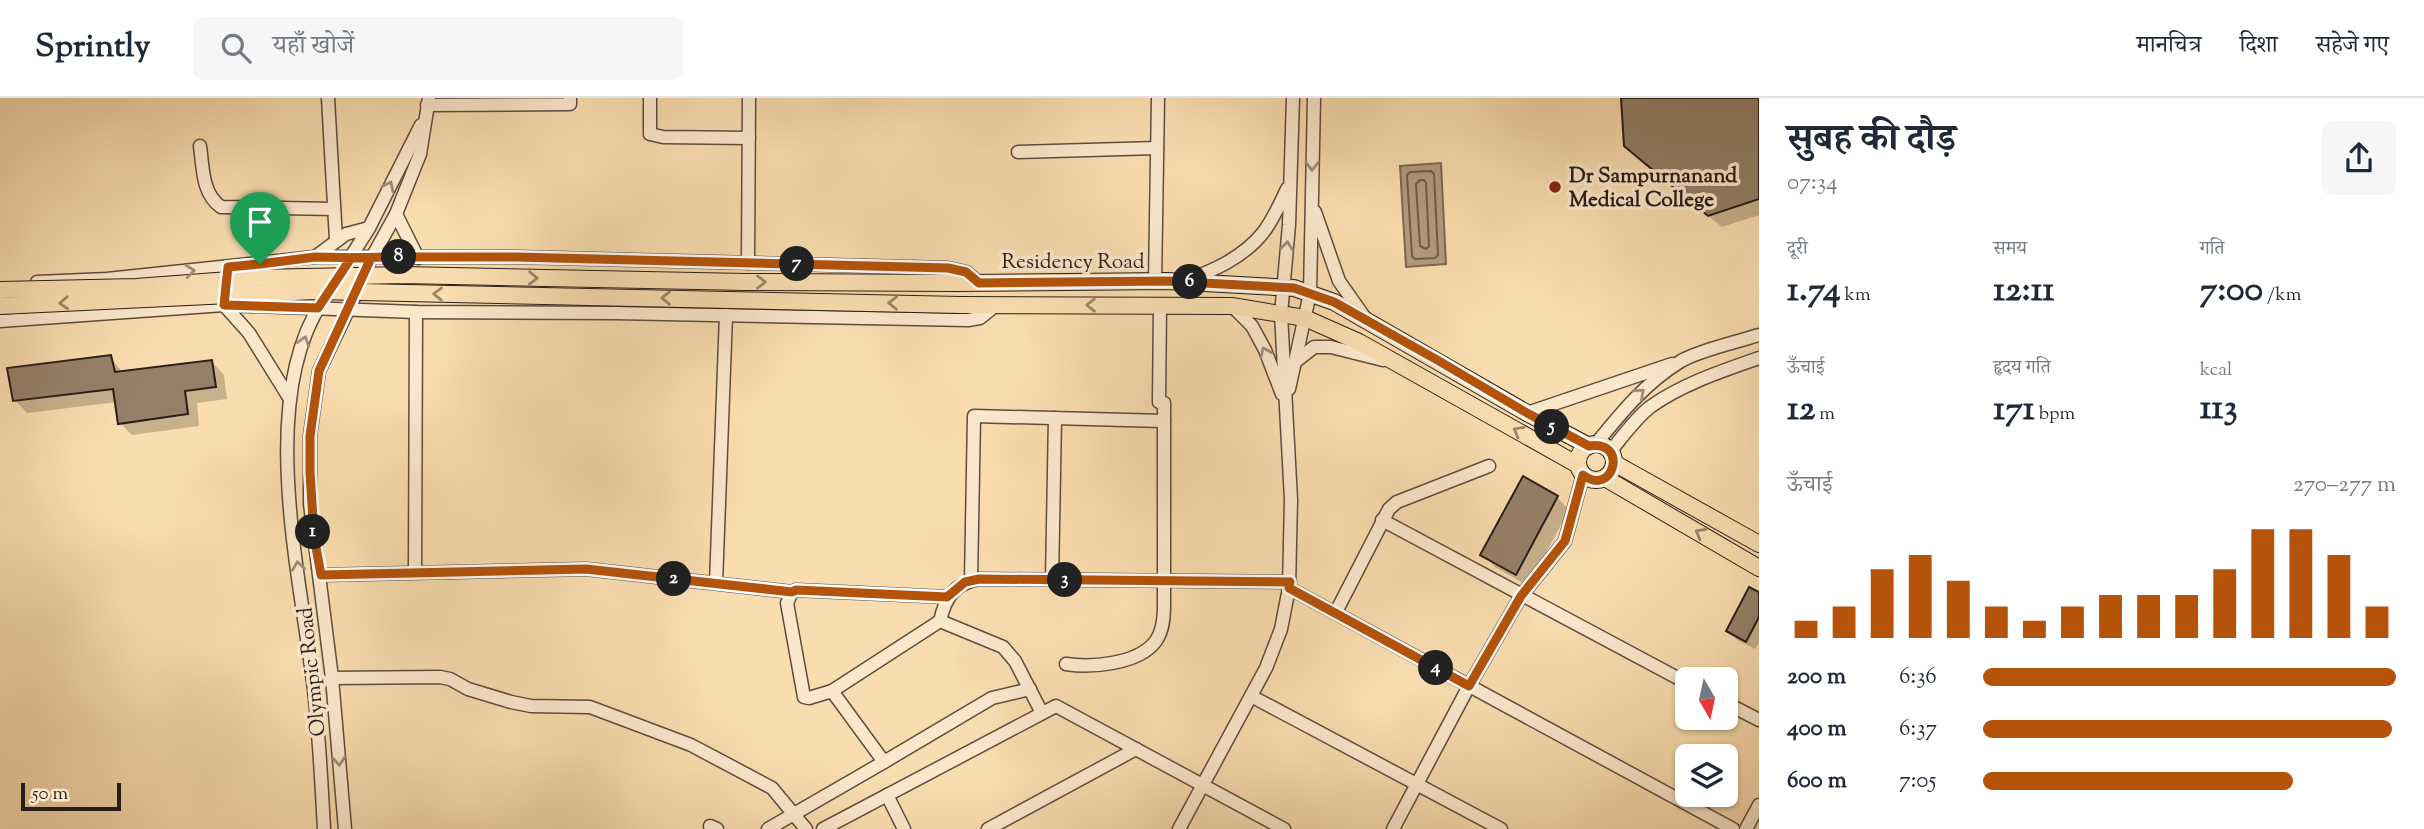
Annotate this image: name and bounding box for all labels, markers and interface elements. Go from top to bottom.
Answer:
search box [193,17,683,80]
text: Sprintly [35,24,151,72]
text: यहाँ खोजें [273,28,354,65]
icon: search [217,29,255,67]
text: मानचित्र [2136,29,2201,63]
text: दिशा [2239,29,2278,63]
text: सहेजे गए [2316,29,2389,63]
text: सुबह की दौड़ [1787,114,1956,168]
button: share [2322,121,2396,195]
one-way arrow [1304,161,1320,172]
place label: Dr Sampurnanand Medical College [1569,162,1737,216]
text: 07:34 [1787,167,1838,200]
marker: Dr Sampurnanand Medical College [1547,179,1563,195]
one-way arrow [381,181,395,193]
pin [230,192,290,264]
icon: arrive [241,203,279,241]
text: दूरी [1787,236,1808,263]
text: समय [1993,236,2027,263]
text: गति [2200,236,2225,263]
pin: 8 [382,240,416,274]
one-way arrow [1279,240,1294,252]
text: 8 [394,243,403,270]
pin: 7 [780,246,814,282]
street label: Residency Road [1001,248,1145,278]
text: 7 [792,250,801,277]
one-way arrow [185,264,196,279]
pin: 6 [1172,264,1208,300]
text: 1.74 [1787,266,1841,317]
text: 12:11 [1993,266,2055,317]
text: 7:00 [2200,266,2263,317]
text: 6 [1185,268,1194,295]
one-way arrow [528,271,539,286]
one-way arrow [756,274,767,290]
text: km [1841,282,1871,309]
text: /km [2263,282,2301,309]
one-way arrow [432,286,443,302]
one-way arrow [660,290,671,305]
one-way arrow [58,295,69,310]
one-way arrow [887,295,898,310]
one-way arrow [1086,297,1096,313]
one-way arrow [296,335,310,348]
one-way arrow [1259,347,1273,359]
text: ऊँचाई [1787,355,1824,382]
text: हृदय गति [1993,355,2051,382]
text: kcal [2200,357,2232,384]
text: 113 [2200,384,2238,435]
text: 12 [1787,385,1815,436]
text: 171 [1993,385,2035,436]
one-way arrow [1632,389,1645,402]
text: m [1815,401,1835,428]
text: bpm [2035,401,2075,428]
pin: 5 [1534,410,1570,444]
text: 5 [1548,413,1555,440]
one-way arrow [1513,426,1526,440]
text: ऊँचाई [1787,469,1832,502]
text: 270–277 m [2293,469,2396,502]
pin: 1 [296,514,330,550]
text: 1 [309,518,316,545]
one-way arrow [1695,528,1707,541]
one-way arrow [291,560,306,572]
pin: 2 [656,561,692,596]
pin: 3 [1048,562,1082,598]
text: 2 [669,565,678,592]
text: 3 [1061,566,1068,593]
street label: Olympic Road [291,606,335,738]
pin: 4 [1418,650,1454,686]
text: 4 [1431,654,1440,681]
text: 200 m [1787,661,1846,694]
text: 6:36 [1899,661,1937,694]
north arrow [1675,667,1738,730]
map controls [1675,667,1738,807]
text: 400 m [1787,713,1847,746]
text: 6:37 [1899,713,1937,746]
button: layers [1675,744,1738,807]
one-way arrow [331,756,346,767]
text: 600 m [1787,765,1847,798]
text: 7:05 [1899,765,1936,798]
scale bar [21,780,121,812]
text: 50 m [32,781,68,808]

